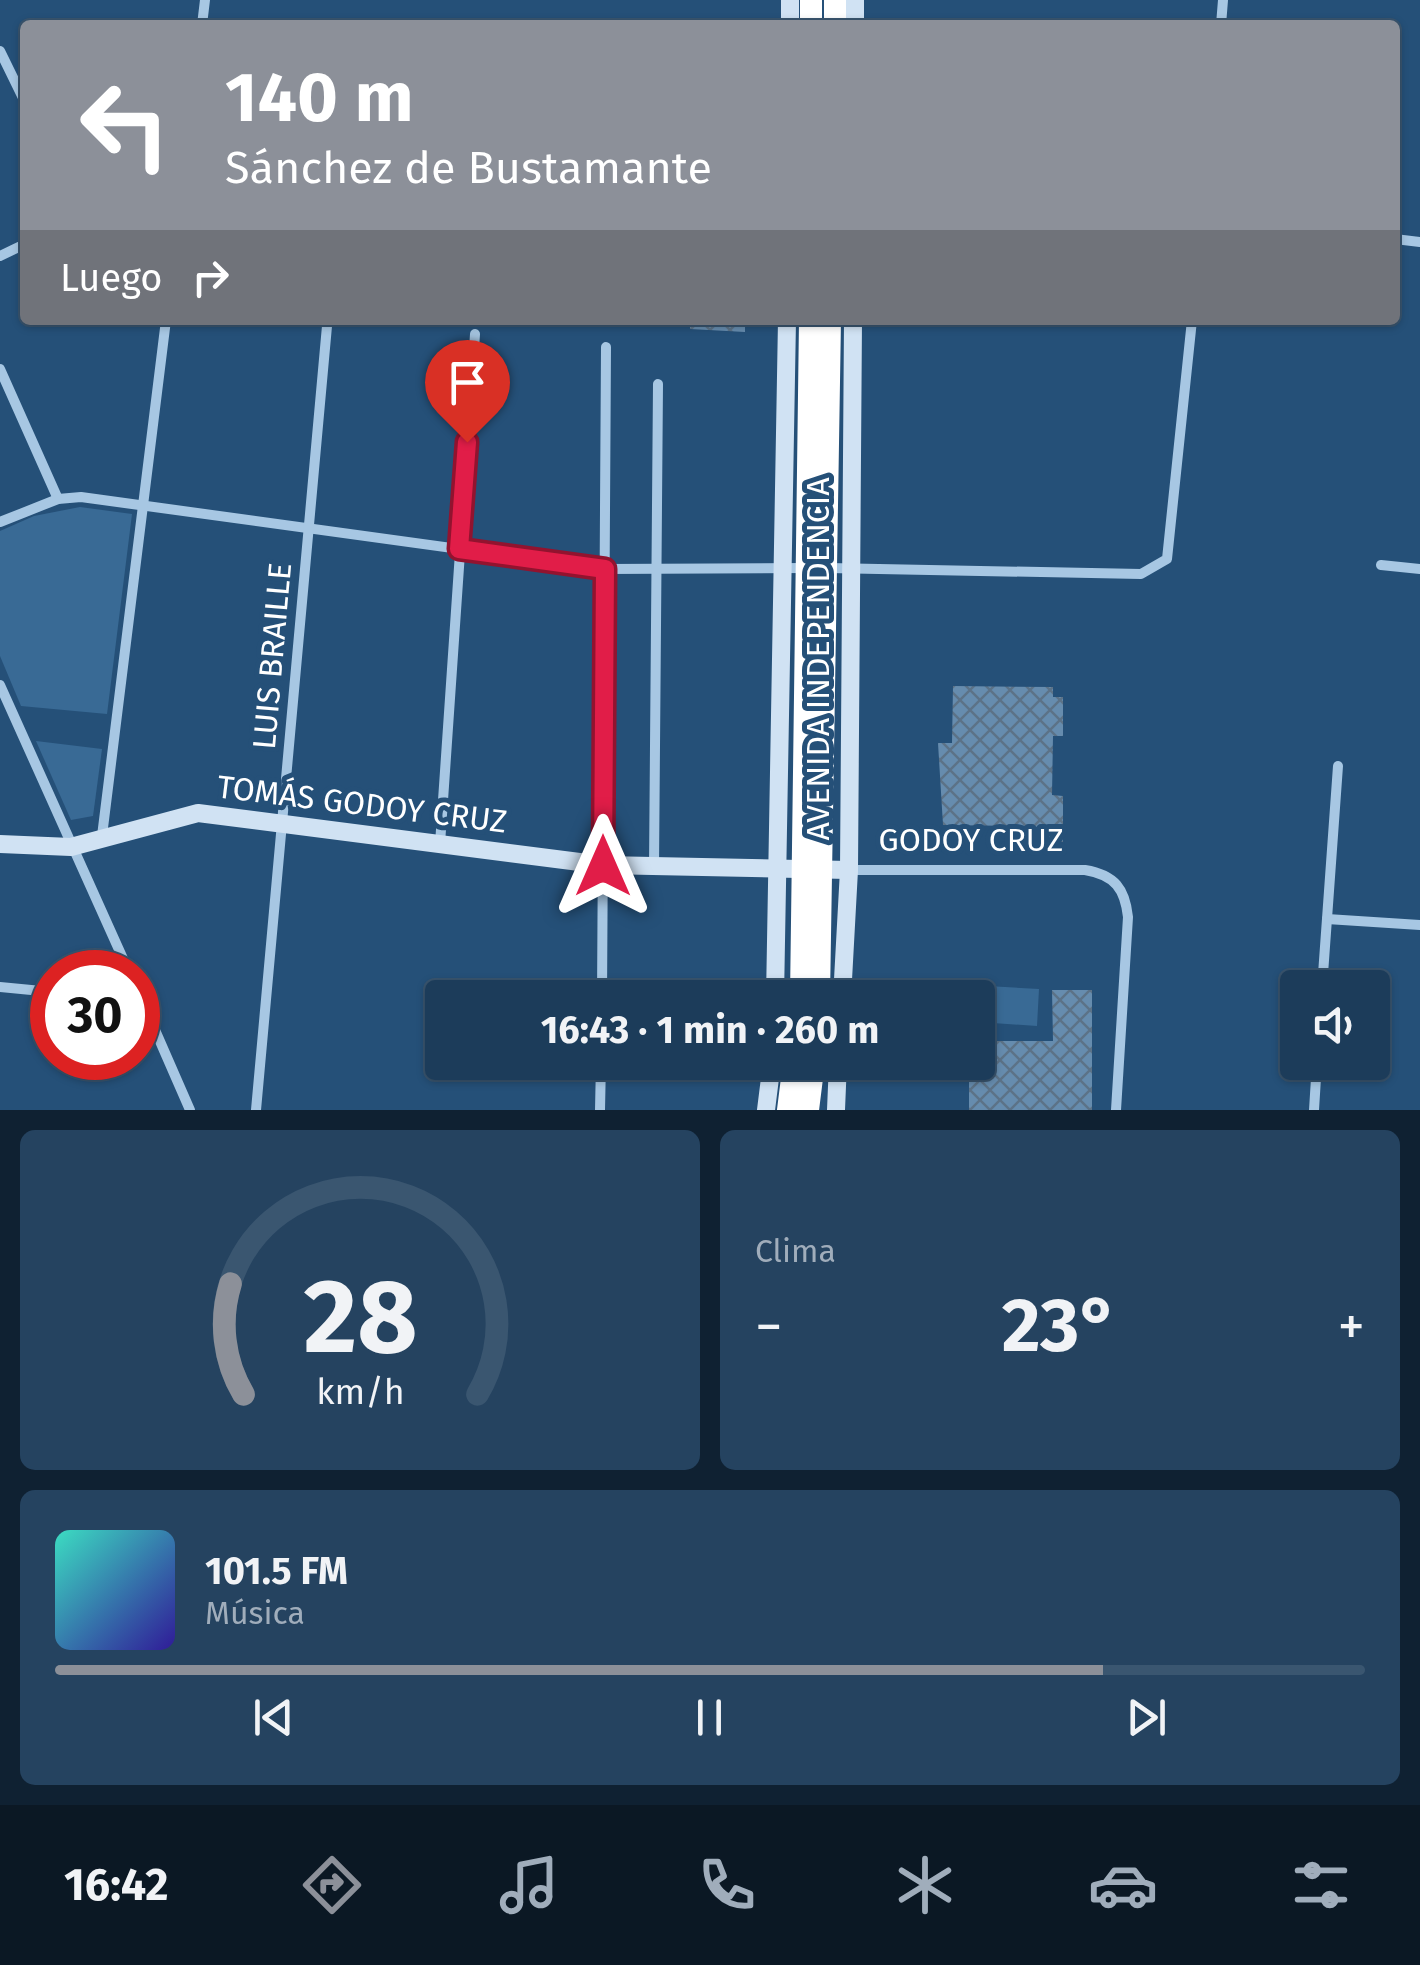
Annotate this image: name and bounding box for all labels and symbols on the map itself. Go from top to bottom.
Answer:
pin [425,340,510,443]
street label: AVENIDA INDEPENDENCIA [799,477,837,841]
street label: LUIS BRAILLE [245,561,299,751]
street label: TOMÁS GODOY CRUZ [215,767,509,841]
position arrow [551,814,655,918]
street label: GODOY CRUZ [879,821,1063,859]
speed limit sign: 30 [30,950,160,1080]

